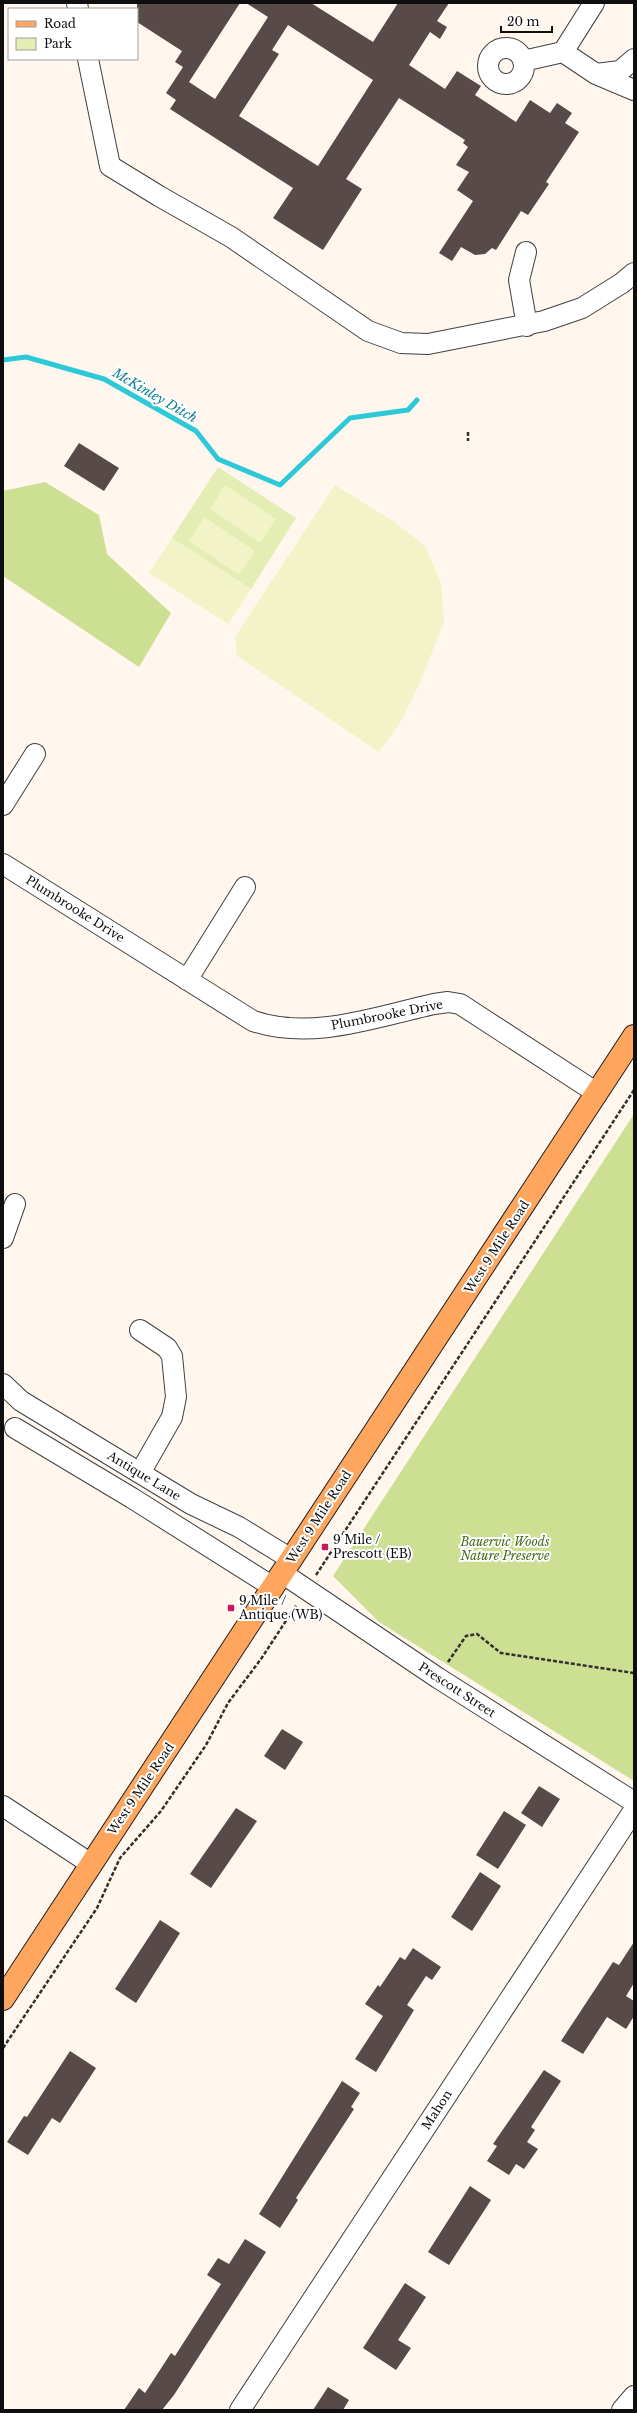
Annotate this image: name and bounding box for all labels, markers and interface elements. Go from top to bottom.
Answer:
legend [8,8,138,60]
scale bar [501,8,552,34]
text: 20 m [507,14,539,29]
text: Road [44,16,76,31]
text: Park [44,36,72,51]
water label: McKinley Ditch [109,364,200,427]
street label: Plumbrooke Drive [23,872,128,945]
street label: Plumbrooke Drive [330,996,444,1033]
street label: West 9 Mile Road [460,1197,532,1297]
street label: Antique Lane [104,1447,184,1503]
street label: West 9 Mile Road [282,1467,354,1567]
place label: 9 Mile / Prescott (EB) [333,1532,412,1561]
park label: Bauervic Woods Nature Preserve [459,1534,550,1563]
marker: 9 Mile / Prescott (EB) [320,1542,330,1552]
place label: 9 Mile / Antique (WB) [238,1593,322,1622]
marker: 9 Mile / Antique (WB) [226,1603,236,1613]
street label: Prescott Street [416,1659,499,1720]
street label: West 9 Mile Road [104,1740,177,1839]
street label: Mahon [418,2087,455,2132]

